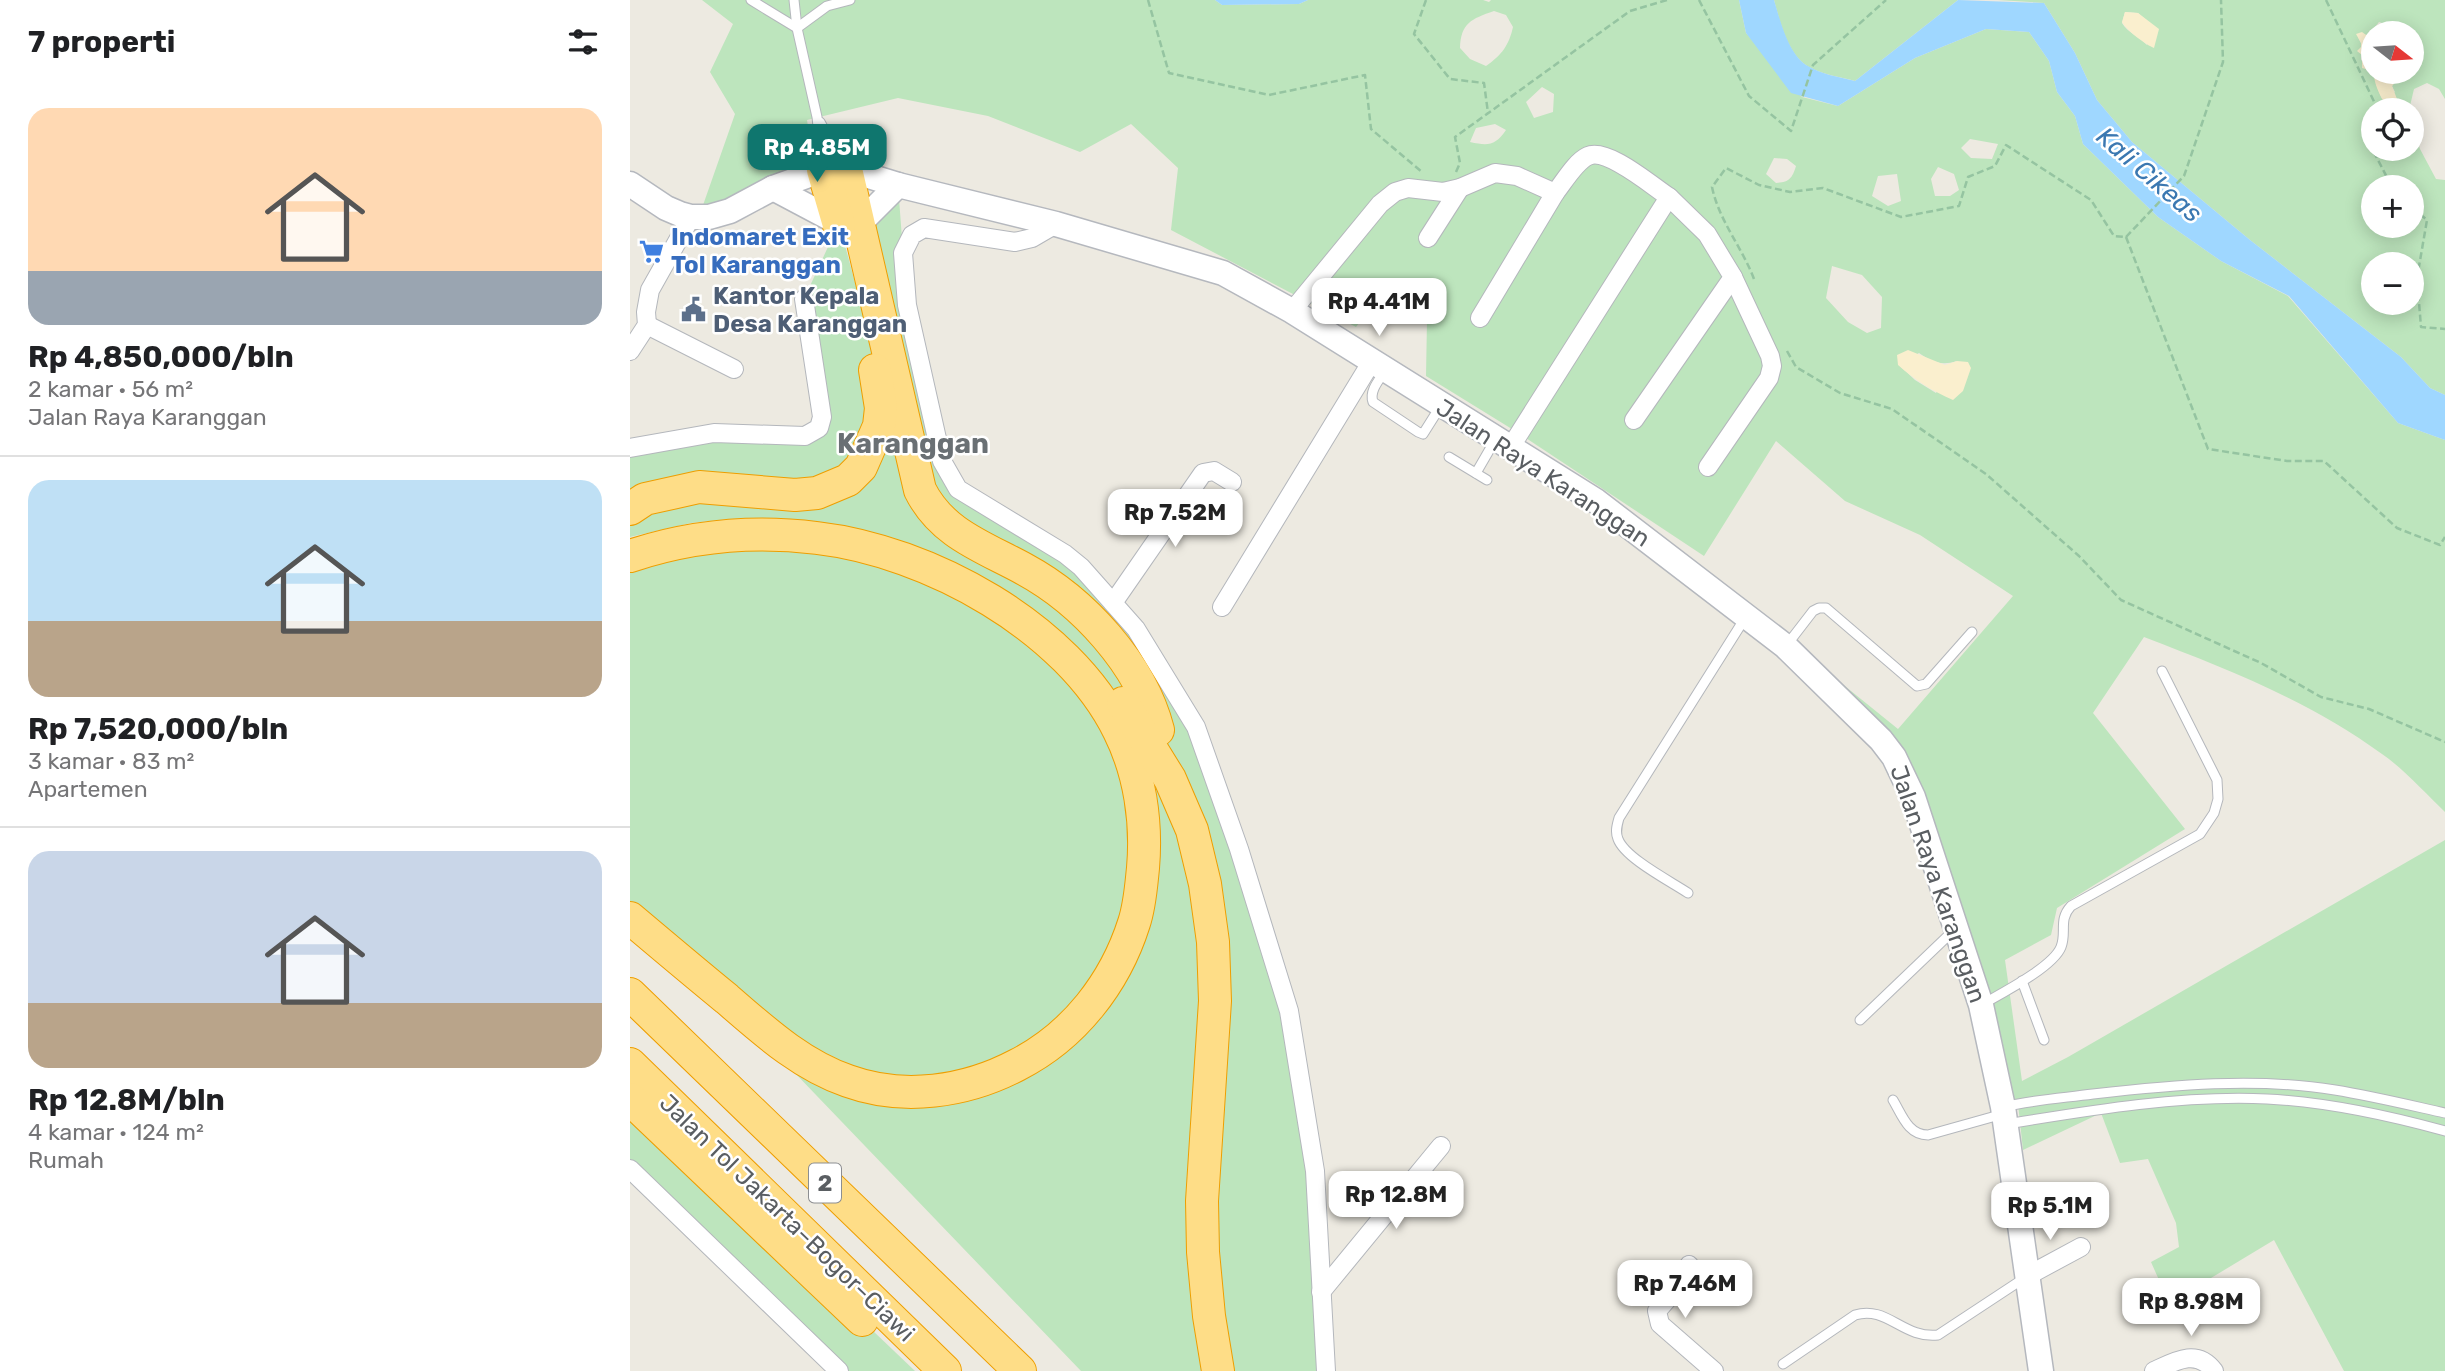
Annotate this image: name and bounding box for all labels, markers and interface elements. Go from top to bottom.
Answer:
north arrow [2361,21,2424,84]
map controls [2361,21,2424,315]
icon: filters [564,23,602,61]
text: 7 properti [28,24,175,60]
button: locate [2361,98,2424,161]
water label: Kali Cikeas [2090,121,2208,229]
pin: Rp 4.85M [745,124,889,184]
text: Rp 4.85M [764,133,870,161]
icon: home [252,154,378,280]
button: + [2361,175,2424,238]
place label: Indomaret Exit Tol Karanggan [671,223,849,279]
supermarket icon: Indomaret Exit Tol Karanggan [637,237,665,265]
button: − [2361,252,2424,315]
pin: Rp 4.41M [1307,278,1451,338]
place label: Kantor Kepala Desa Karanggan [713,282,907,338]
text: Rp 4.41M [1328,287,1430,315]
public building icon: Kantor Kepala Desa Karanggan [679,296,707,324]
text: Rp 4,850,000/bln [28,339,294,375]
text: 2 kamar · 56 m² [28,375,193,403]
street label: Jalan Raya Karanggan [1431,393,1655,553]
text: Jalan Raya Karanggan [28,403,267,431]
district label: Karanggan [837,427,989,460]
pin: Rp 7.52M [1103,490,1247,549]
text: Rp 7.52M [1124,498,1226,526]
icon: home [252,526,378,652]
text: Rp 7,520,000/bln [28,711,288,747]
text: 3 kamar · 83 m² [28,747,194,775]
street label: Jalan Raya Karanggan [1884,762,1992,1006]
text: Apartemen [28,775,148,803]
icon: home [252,897,378,1023]
text: Rp 12.8M/bln [28,1082,225,1118]
street label: Jalan Tol Jakarta–Bogor–Ciawi [654,1089,920,1347]
text: 4 kamar · 124 m² [28,1118,204,1146]
text: Rumah [28,1146,104,1174]
road number: 2 [809,1164,841,1202]
pin: Rp 12.8M [1324,1172,1468,1231]
text: Rp 12.8M [1345,1180,1447,1208]
pin: Rp 5.1M [1985,1182,2115,1242]
text: Rp 5.1M [2007,1191,2093,1219]
pin: Rp 7.46M [1613,1260,1757,1320]
text: Rp 7.46M [1633,1269,1737,1297]
pin: Rp 8.98M [2119,1278,2263,1338]
text: Rp 8.98M [2138,1287,2244,1315]

